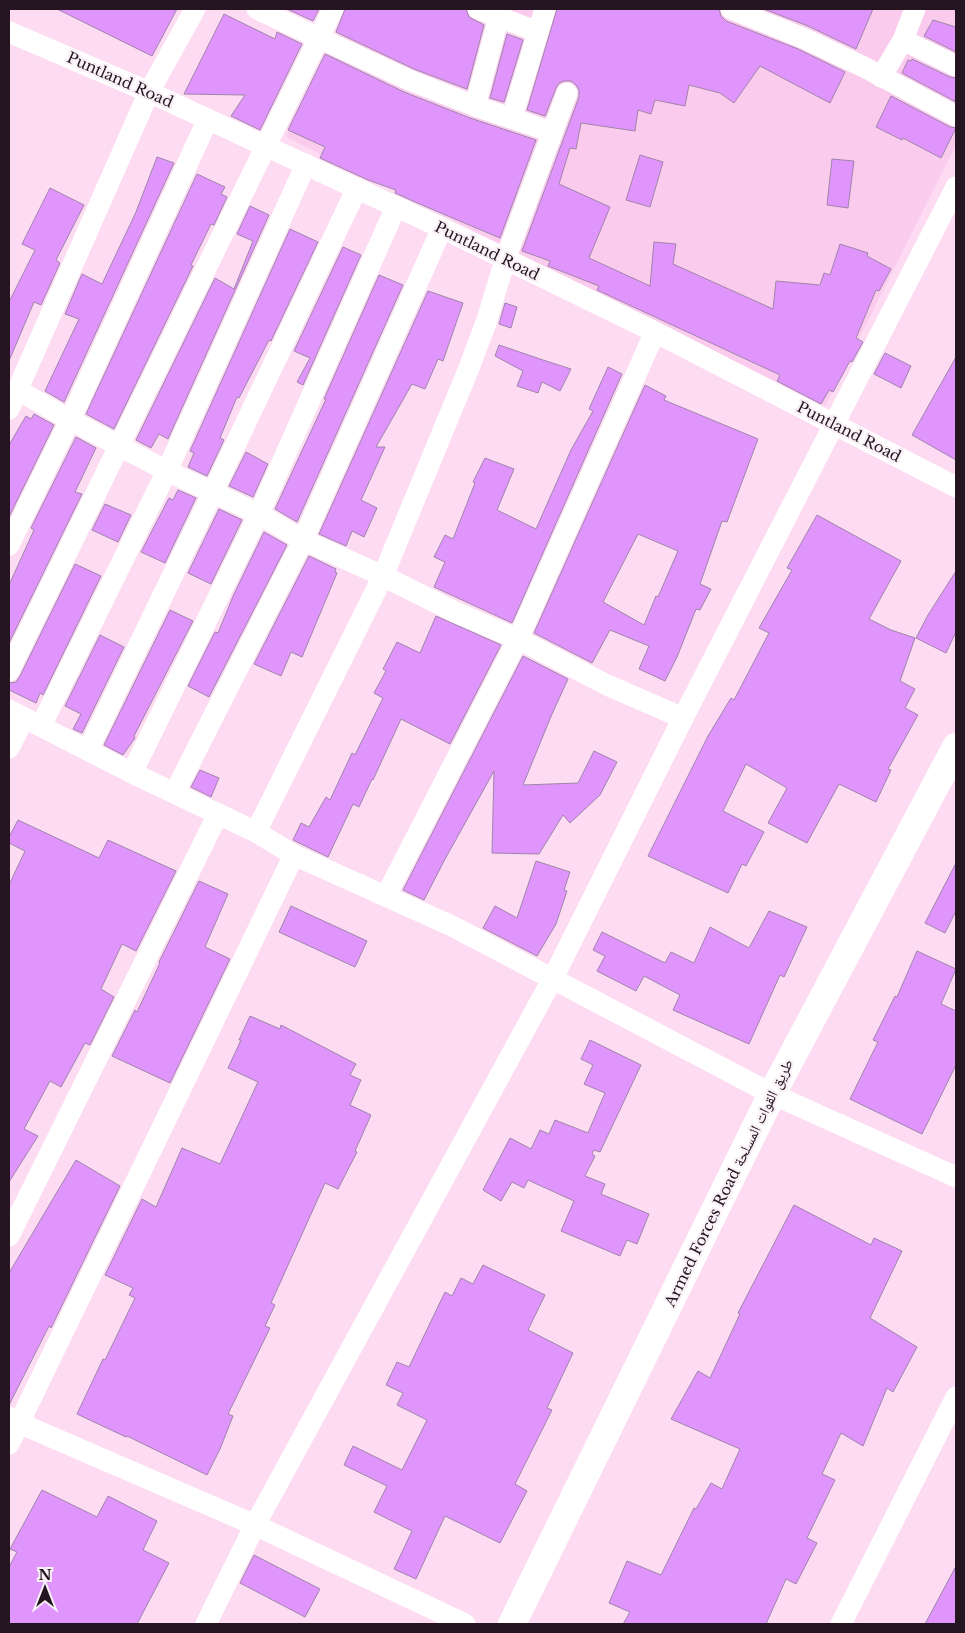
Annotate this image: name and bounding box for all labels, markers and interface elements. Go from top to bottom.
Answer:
street label: Puntland Road [64,48,176,111]
street label: Puntland Road [432,217,543,284]
street label: Puntland Road [794,397,904,466]
street label: Armed Forces Road طريق القوات المسلحة [660,1056,798,1311]
north arrow [20,1563,70,1613]
text: N [38,1566,52,1584]

